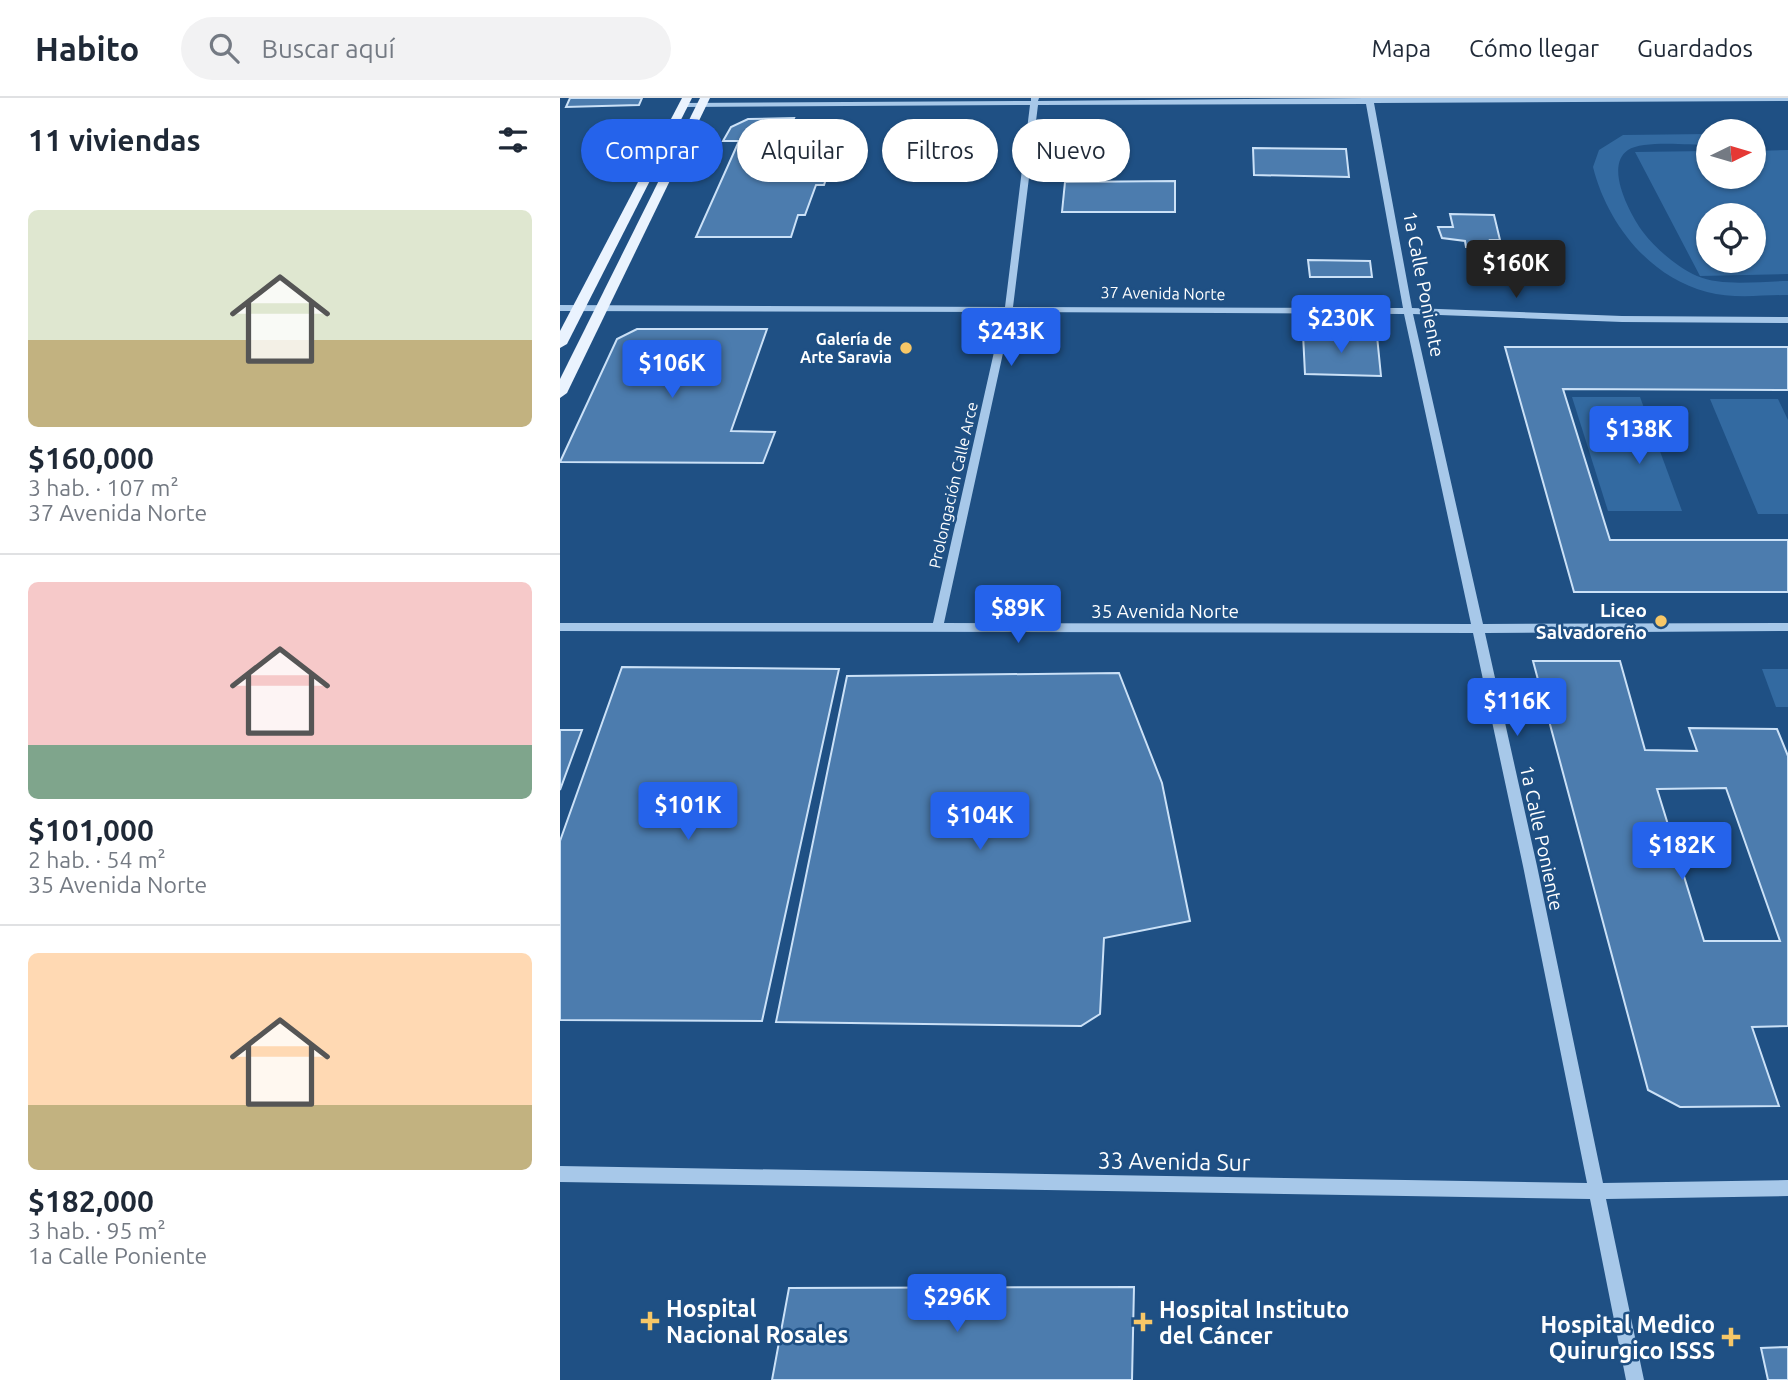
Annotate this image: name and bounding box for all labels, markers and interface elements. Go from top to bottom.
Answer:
search box [181,17,671,80]
icon: search [205,29,243,67]
text: Habito [35,30,139,67]
text: Buscar aquí [261,34,395,63]
text: Mapa [1371,35,1431,62]
text: Cómo llegar [1469,35,1599,62]
text: Guardados [1637,35,1753,62]
chip: Comprar [581,119,723,182]
chip: Alquilar [737,119,868,182]
chip: Filtros [882,119,998,182]
chip: Nuevo [1012,119,1130,182]
north arrow [1696,119,1766,189]
map controls [1696,119,1766,273]
icon: filters [494,121,532,159]
text: 11 viviendas [28,123,201,157]
button: locate [1696,203,1766,273]
street label: 1a Calle Poniente [1399,209,1449,359]
pin: $160K [1467,240,1565,300]
text: $160K [1482,250,1550,275]
icon: home [217,256,343,382]
street label: 37 Avenida Norte [1100,283,1226,303]
pin: $230K [1292,296,1390,355]
text: $230K [1307,305,1375,330]
pin: $243K [962,308,1060,368]
text: $243K [977,318,1045,343]
place label: Galería de Arte Saravia [800,330,892,366]
marker: Galería de Arte Saravia [898,340,914,356]
pin: $106K [623,341,721,400]
text: $106K [638,350,706,375]
street label: Prolongación Calle Arce [925,400,981,570]
pin: $138K [1590,406,1688,466]
text: $138K [1605,416,1673,441]
text: $160,000 [28,441,154,475]
text: 3 hab. · 107 m² [28,475,179,500]
text: 37 Avenida Norte [28,500,207,525]
pin: $89K [977,586,1059,645]
text: $89K [991,595,1045,620]
place label: Liceo Salvadoreño [1536,599,1647,643]
street label: 35 Avenida Norte [1091,600,1239,622]
marker: Liceo Salvadoreño [1653,613,1669,629]
icon: home [217,628,343,754]
pin: $116K [1468,678,1566,738]
text: $116K [1483,688,1551,713]
street label: 1a Calle Poniente [1516,763,1568,913]
pin: $101K [639,782,737,842]
text: $101K [654,792,722,817]
pin: $104K [931,792,1029,852]
text: $104K [946,802,1014,827]
text: $101,000 [28,813,154,847]
pin: $182K [1633,822,1731,882]
text: $182K [1648,832,1716,857]
text: 2 hab. · 54 m² [28,847,166,872]
text: 35 Avenida Norte [28,872,207,897]
icon: home [217,999,343,1125]
street label: 33 Avenida Sur [1097,1147,1251,1175]
text: $182,000 [28,1184,154,1218]
text: 3 hab. · 95 m² [28,1218,166,1243]
text: 1a Calle Poniente [28,1243,207,1268]
pin: $296K [908,1274,1006,1334]
text: $296K [923,1284,991,1309]
place label: Hospital Nacional Rosales [666,1296,848,1347]
place label: Hospital Instituto del Cáncer [1159,1297,1349,1348]
marker: Hospital Nacional Rosales [640,1311,660,1331]
marker: Hospital Instituto del Cáncer [1133,1312,1153,1332]
place label: Hospital Medico Quirurgico ISSS [1540,1312,1715,1363]
marker: Hospital Medico Quirurgico ISSS [1721,1327,1741,1347]

